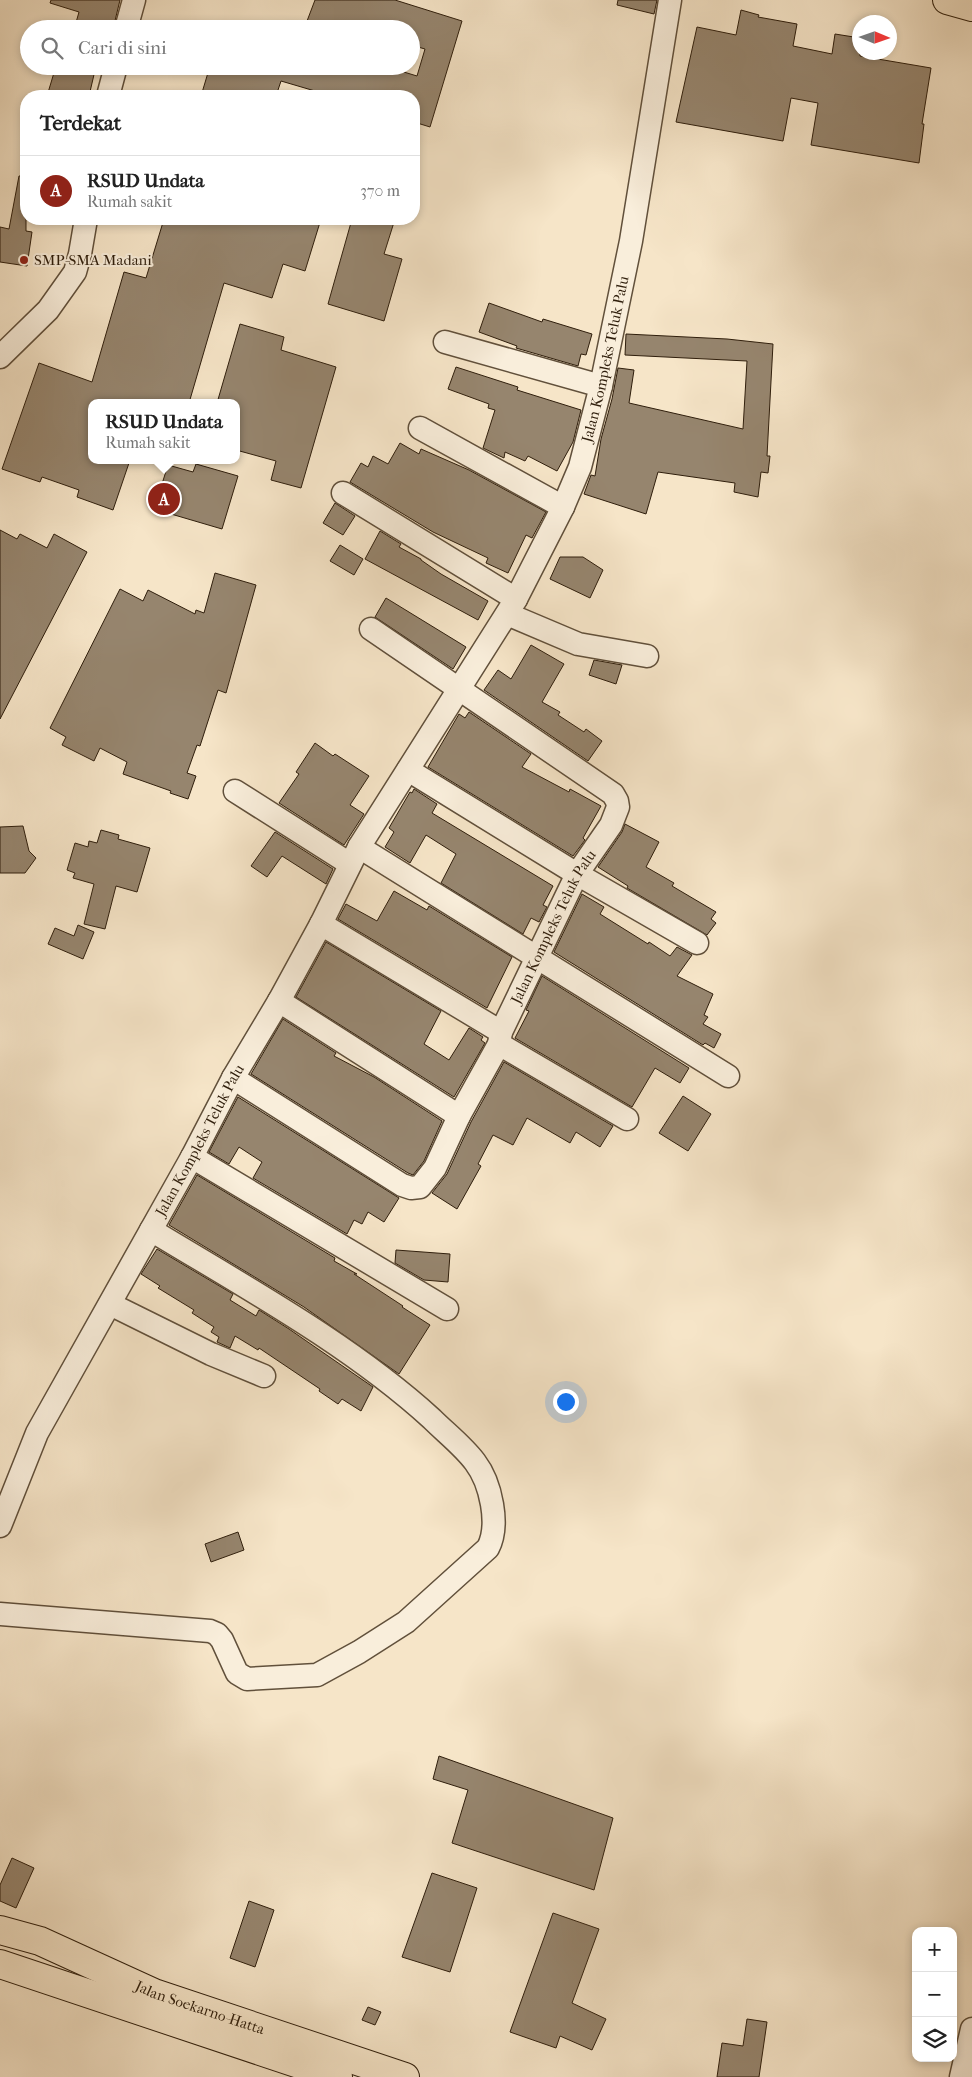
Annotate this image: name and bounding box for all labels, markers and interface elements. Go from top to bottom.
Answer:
north arrow [852,15,897,60]
search box [20,20,420,75]
icon: search [38,34,66,62]
text: Cari di sini [78,37,167,59]
text: Terdekat [40,111,121,135]
text: RSUD Undata [87,170,204,192]
text: A [51,181,61,200]
text: 370 m [360,181,400,200]
text: Rumah sakit [87,192,172,211]
place label: SMP-SMA Madani [34,251,152,269]
marker: SMP-SMA Madani [18,254,30,266]
street label: Jalan Kompleks Teluk Palu [578,274,633,445]
popup [88,399,240,464]
text: RSUD Undata [105,411,223,433]
text: Rumah sakit [105,433,191,452]
pin: A [148,480,180,518]
street label: Jalan Kompleks Teluk Palu [507,846,600,1008]
street label: Jalan Kompleks Teluk Palu [151,1061,248,1220]
your location [553,1389,579,1415]
map controls [912,1927,957,2062]
button: + [912,1927,957,1972]
button: − [912,1972,957,2017]
street label: Jalan Soekarno-Hatta [131,1976,268,2039]
button: layers [912,2017,957,2062]

